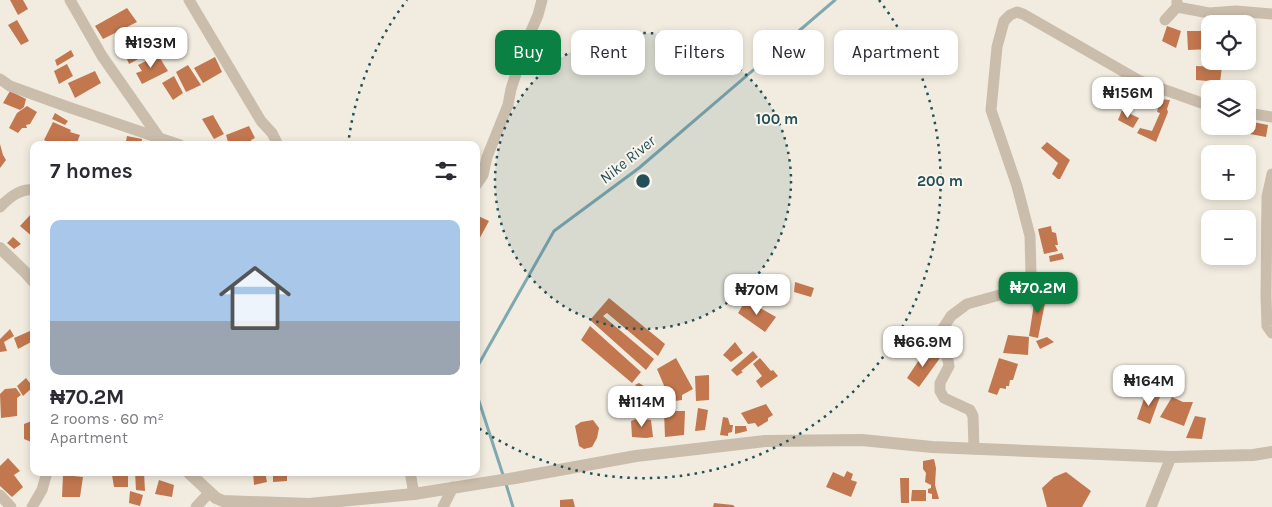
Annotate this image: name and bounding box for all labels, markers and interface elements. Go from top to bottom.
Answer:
map controls [1201,15,1256,265]
button: locate [1201,15,1256,70]
pin: ₦193M [116,27,186,69]
chip: Buy [495,30,561,75]
chip: Rent [571,30,645,75]
chip: Filters [655,30,743,75]
chip: New [753,30,824,75]
chip: Apartment [834,30,958,75]
text: ₦193M [126,33,176,52]
pin: ₦156M [1093,76,1163,119]
button: layers [1201,80,1256,135]
text: ₦156M [1103,83,1153,102]
text: 100 m [756,110,798,128]
water label: Nike River [596,131,659,188]
button: + [1201,145,1256,200]
icon: filters [432,157,460,185]
text: 7 homes [50,159,133,183]
centre of rings [634,172,652,190]
text: 200 m [917,172,963,190]
button: − [1201,210,1256,265]
icon: home [210,253,300,343]
pin: ₦70.2M [997,272,1079,314]
pin: ₦70M [727,274,787,316]
text: ₦70.2M [1010,278,1066,297]
text: ₦70M [735,280,779,299]
pin: ₦66.9M [882,326,964,368]
text: ₦66.9M [894,332,952,351]
pin: ₦164M [1114,364,1184,407]
text: ₦164M [1124,371,1174,390]
text: ₦70.2M [50,385,124,409]
pin: ₦114M [607,386,677,428]
text: ₦114M [619,392,665,411]
text: 2 rooms · 60 m² [50,409,164,428]
text: Apartment [50,428,128,447]

